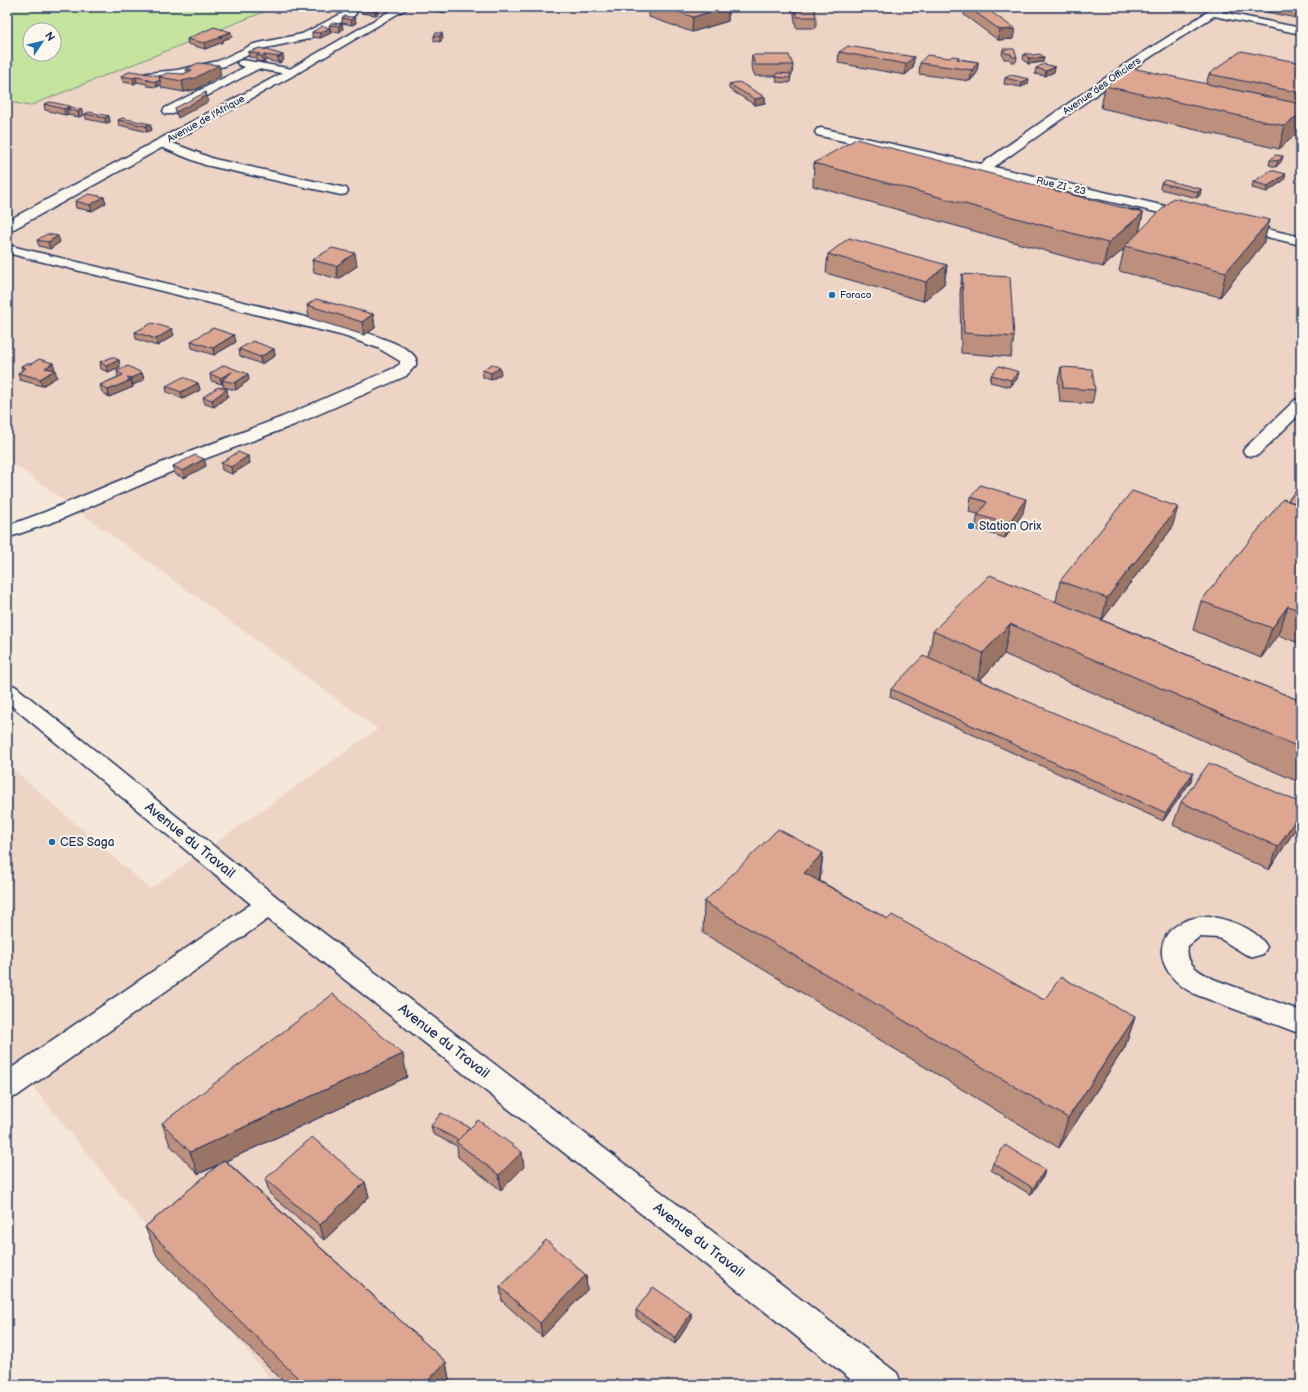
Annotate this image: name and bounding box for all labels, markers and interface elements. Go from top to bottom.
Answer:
north arrow [22,22,62,62]
text: N [42,29,57,44]
street label: Avenue des Officiers [1061,55,1143,117]
street label: Avenue de l'Afrique [165,93,247,145]
street label: Rue ZI - 23 [1035,174,1087,198]
place label: Foraco [840,289,872,301]
marker: Foraco [827,290,837,300]
place label: Station Orix [979,519,1042,534]
marker: Station Orix [966,521,976,531]
street label: Avenue du Travail [141,798,239,882]
place label: CES Saga [60,835,115,850]
marker: CES Saga [47,837,57,847]
street label: Avenue du Travail [395,1000,493,1082]
street label: Avenue du Travail [650,1199,748,1281]

